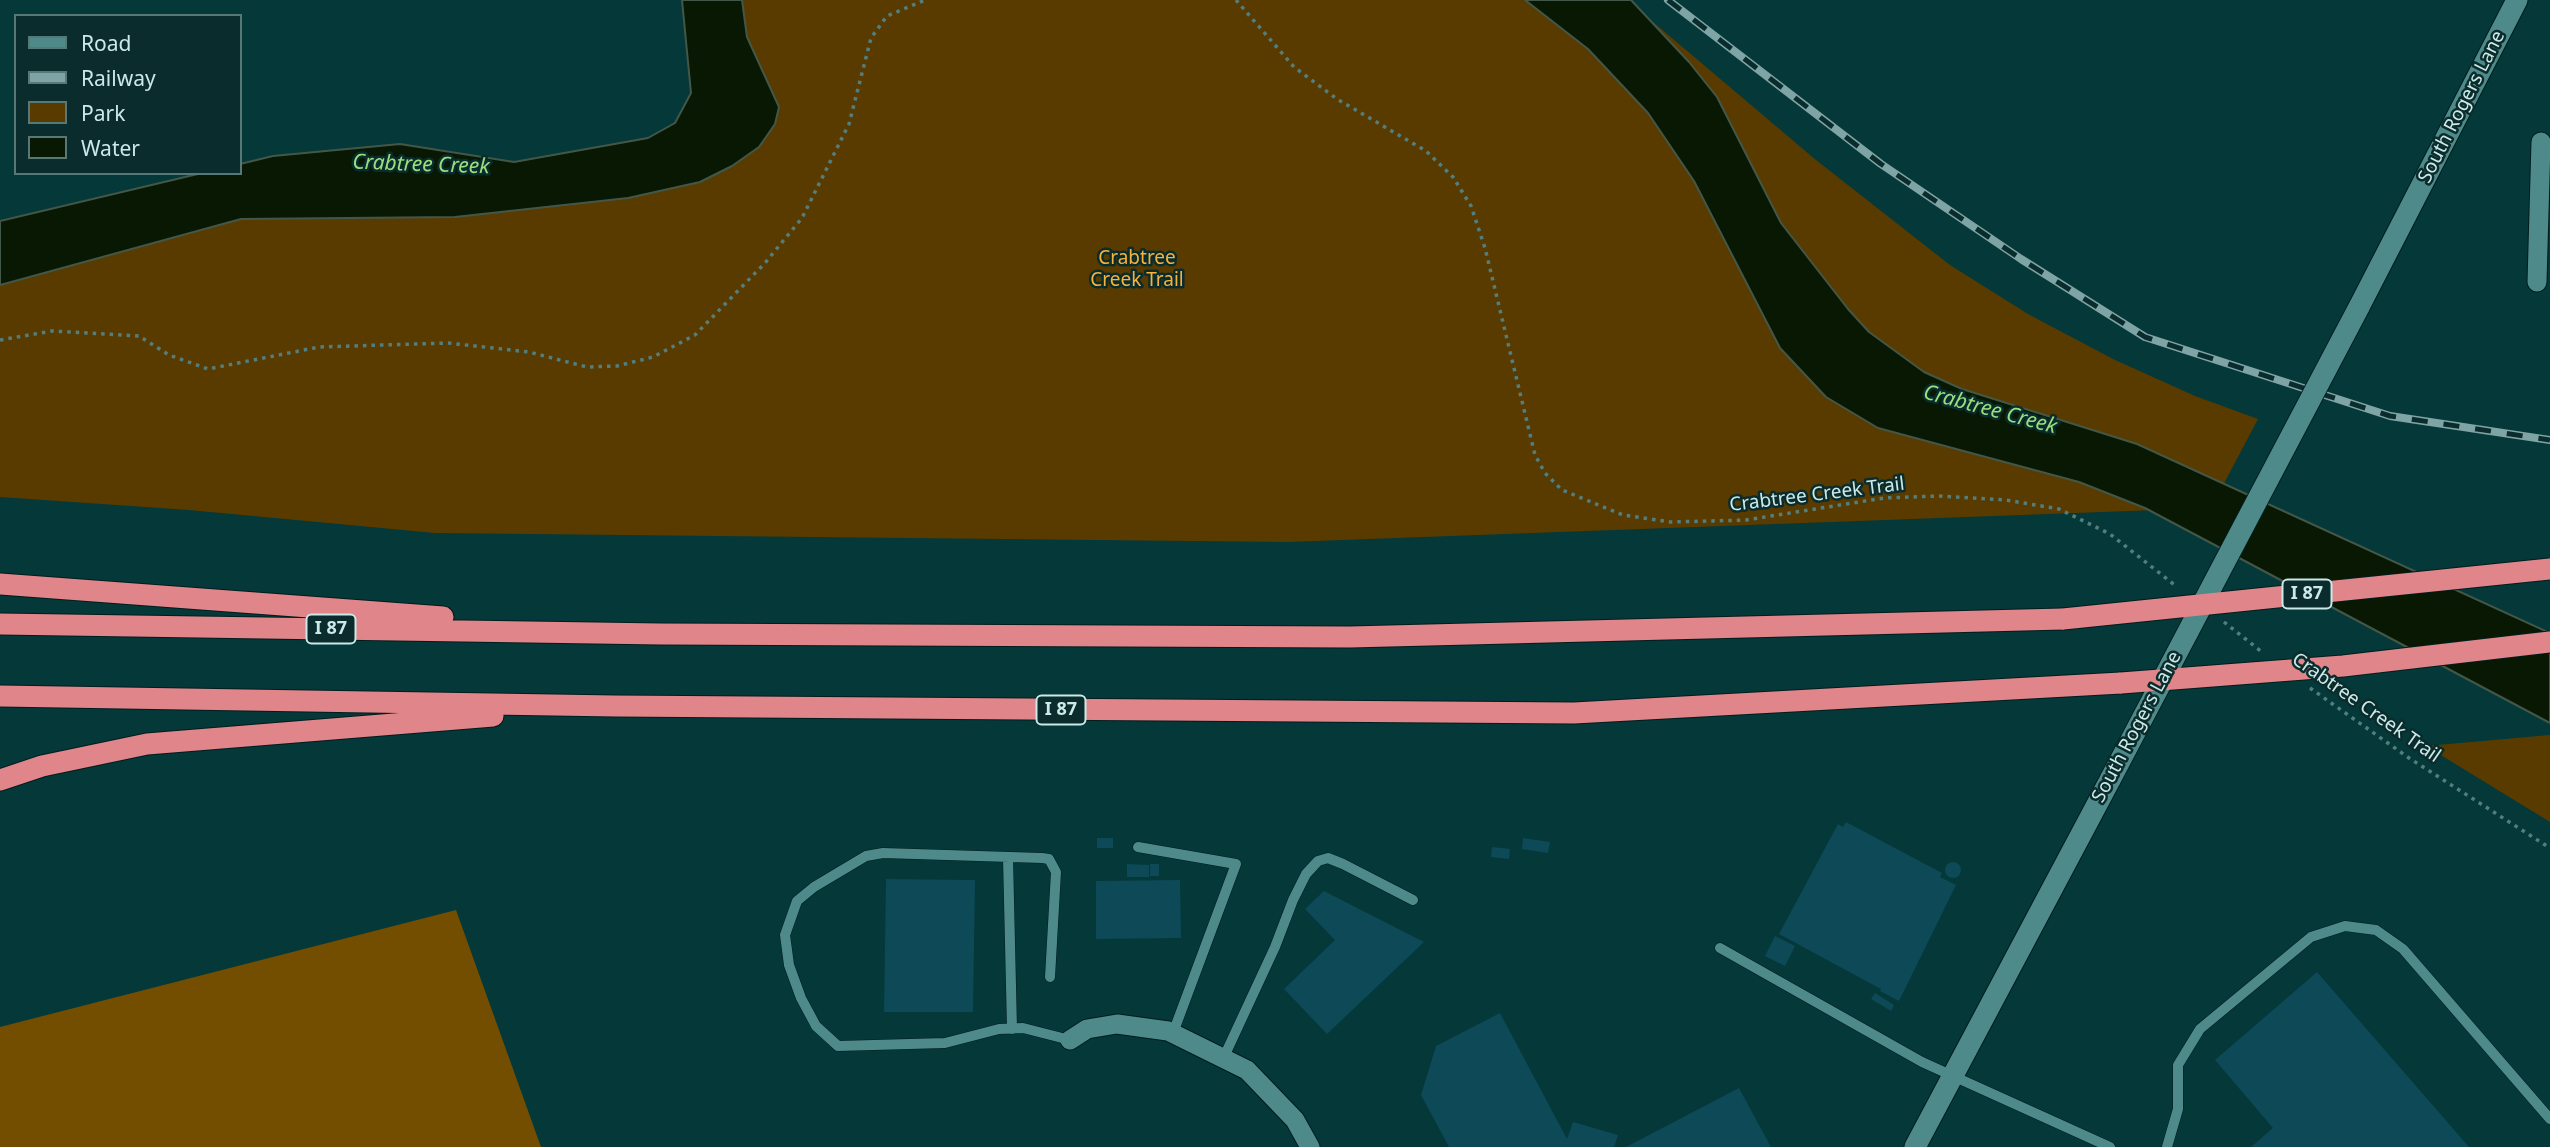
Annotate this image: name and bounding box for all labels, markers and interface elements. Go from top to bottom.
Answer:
legend [14,14,242,175]
street label: South Rogers Lane [2414,27,2510,187]
text: Road [81,29,131,57]
text: Railway [81,64,156,92]
text: Park [81,99,125,127]
text: Water [81,134,140,162]
water label: Crabtree Creek [352,150,490,180]
park label: Crabtree Creek Trail [1090,248,1184,292]
water label: Crabtree Creek [1920,380,2060,440]
street label: Crabtree Creek Trail [1728,473,1906,517]
road number: I 87 [2282,580,2332,608]
road number: I 87 [306,614,356,644]
street label: South Rogers Lane [2088,648,2186,806]
street label: Crabtree Creek Trail [2287,648,2445,768]
road number: I 87 [1036,696,1086,724]

